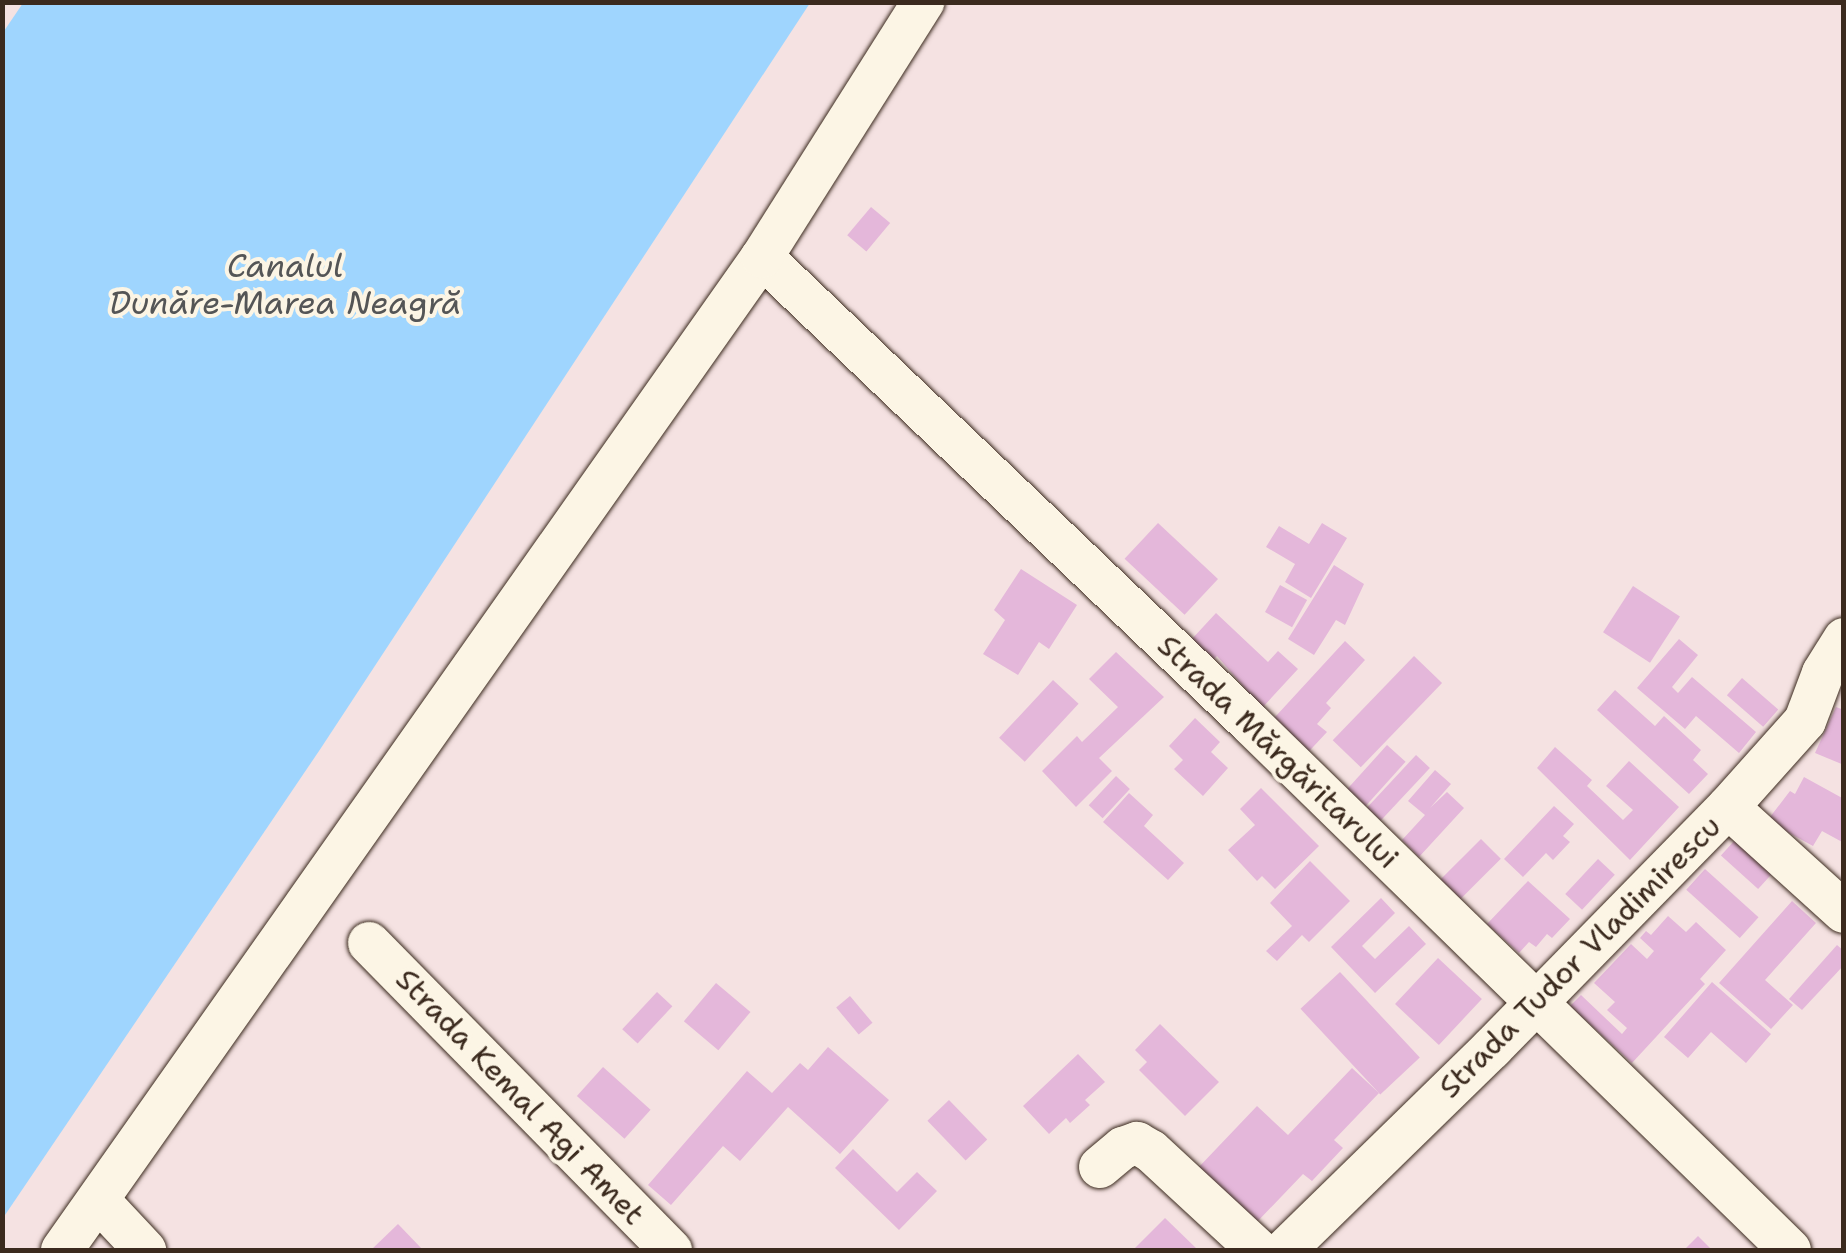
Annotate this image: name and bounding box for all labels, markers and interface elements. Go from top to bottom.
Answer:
water label: Canalul Dunăre-Marea Neagră [109,248,461,323]
street label: Strada Mărgăritarului [1150,628,1406,876]
street label: Strada Tudor Vladimirescu [1432,809,1728,1105]
street label: Strada Kemal Agi Amet [388,961,652,1233]

